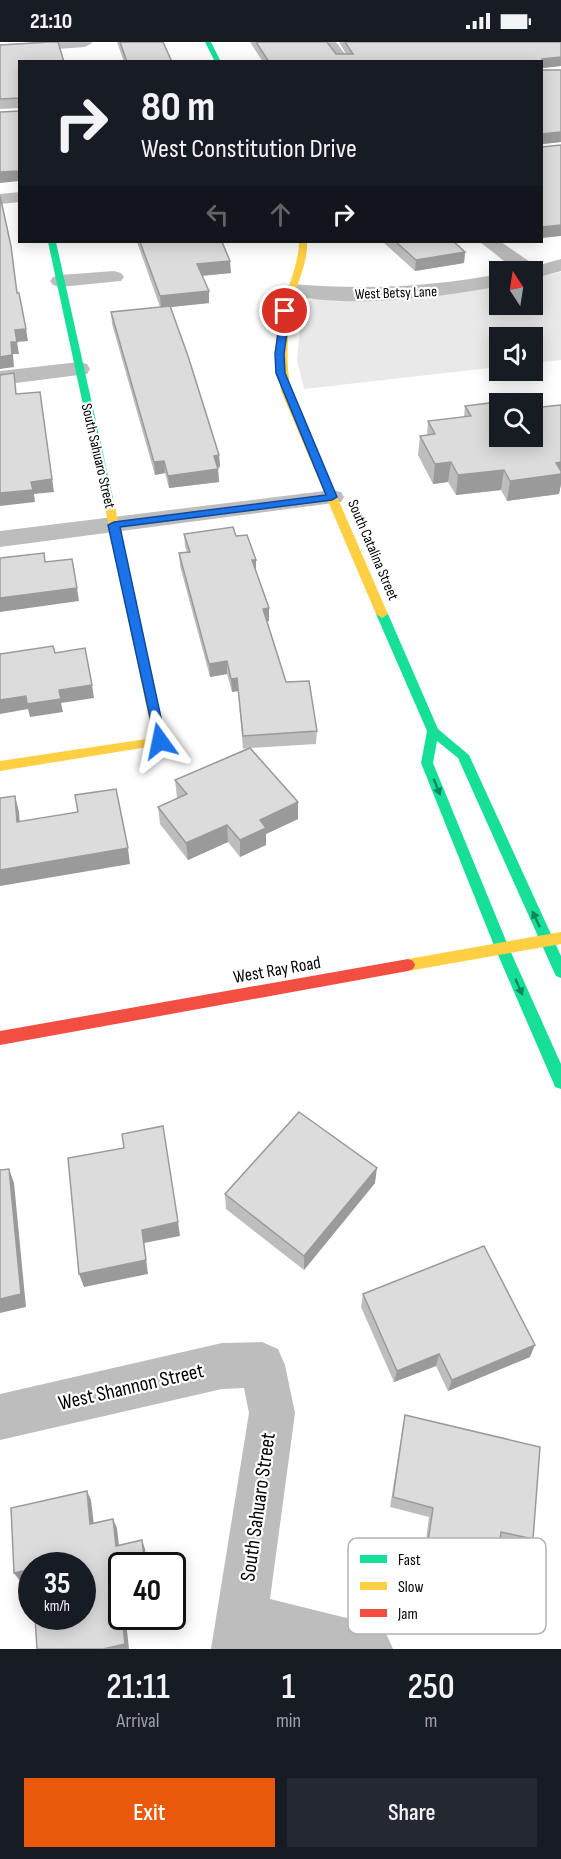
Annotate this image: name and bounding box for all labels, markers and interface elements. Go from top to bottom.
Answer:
text: 21:10 [30,8,72,35]
text: 80 m [141,82,215,133]
icon: right [42,84,120,162]
text: West Constitution Drive [141,133,357,165]
icon: left [201,198,234,231]
icon: ahead [264,198,297,231]
icon: right [327,198,360,231]
north arrow [489,261,543,315]
map controls [489,261,543,447]
street label: West Betsy Lane [355,282,437,304]
pin [259,285,310,336]
icon: arrive [268,294,301,327]
button: sound [489,327,543,381]
button: search [489,393,543,447]
street label: South Sahuaro Street [77,402,119,511]
street label: South Catalina Street [343,497,403,604]
position arrow [128,709,192,773]
one-way arrow [433,778,442,796]
one-way arrow [531,910,540,927]
street label: West Ray Road [232,952,322,988]
one-way arrow [514,978,524,996]
street label: West Shannon Street [56,1358,206,1416]
street label: South Sahuaro Street [235,1431,281,1583]
legend [348,1538,546,1634]
text: Fast [398,1551,421,1570]
speed limit sign: 40 [108,1552,186,1630]
text: 35 [44,1566,70,1602]
text: Slow [398,1578,423,1597]
text: km/h [44,1597,70,1616]
text: Jam [397,1605,418,1624]
text: 21:11 [106,1666,170,1709]
text: 1 [282,1666,295,1709]
text: 250 [407,1666,455,1709]
text: Arrival [116,1709,159,1733]
text: min [276,1709,301,1733]
text: m [425,1709,437,1733]
button: Exit [24,1778,275,1847]
button: Share [287,1778,537,1847]

